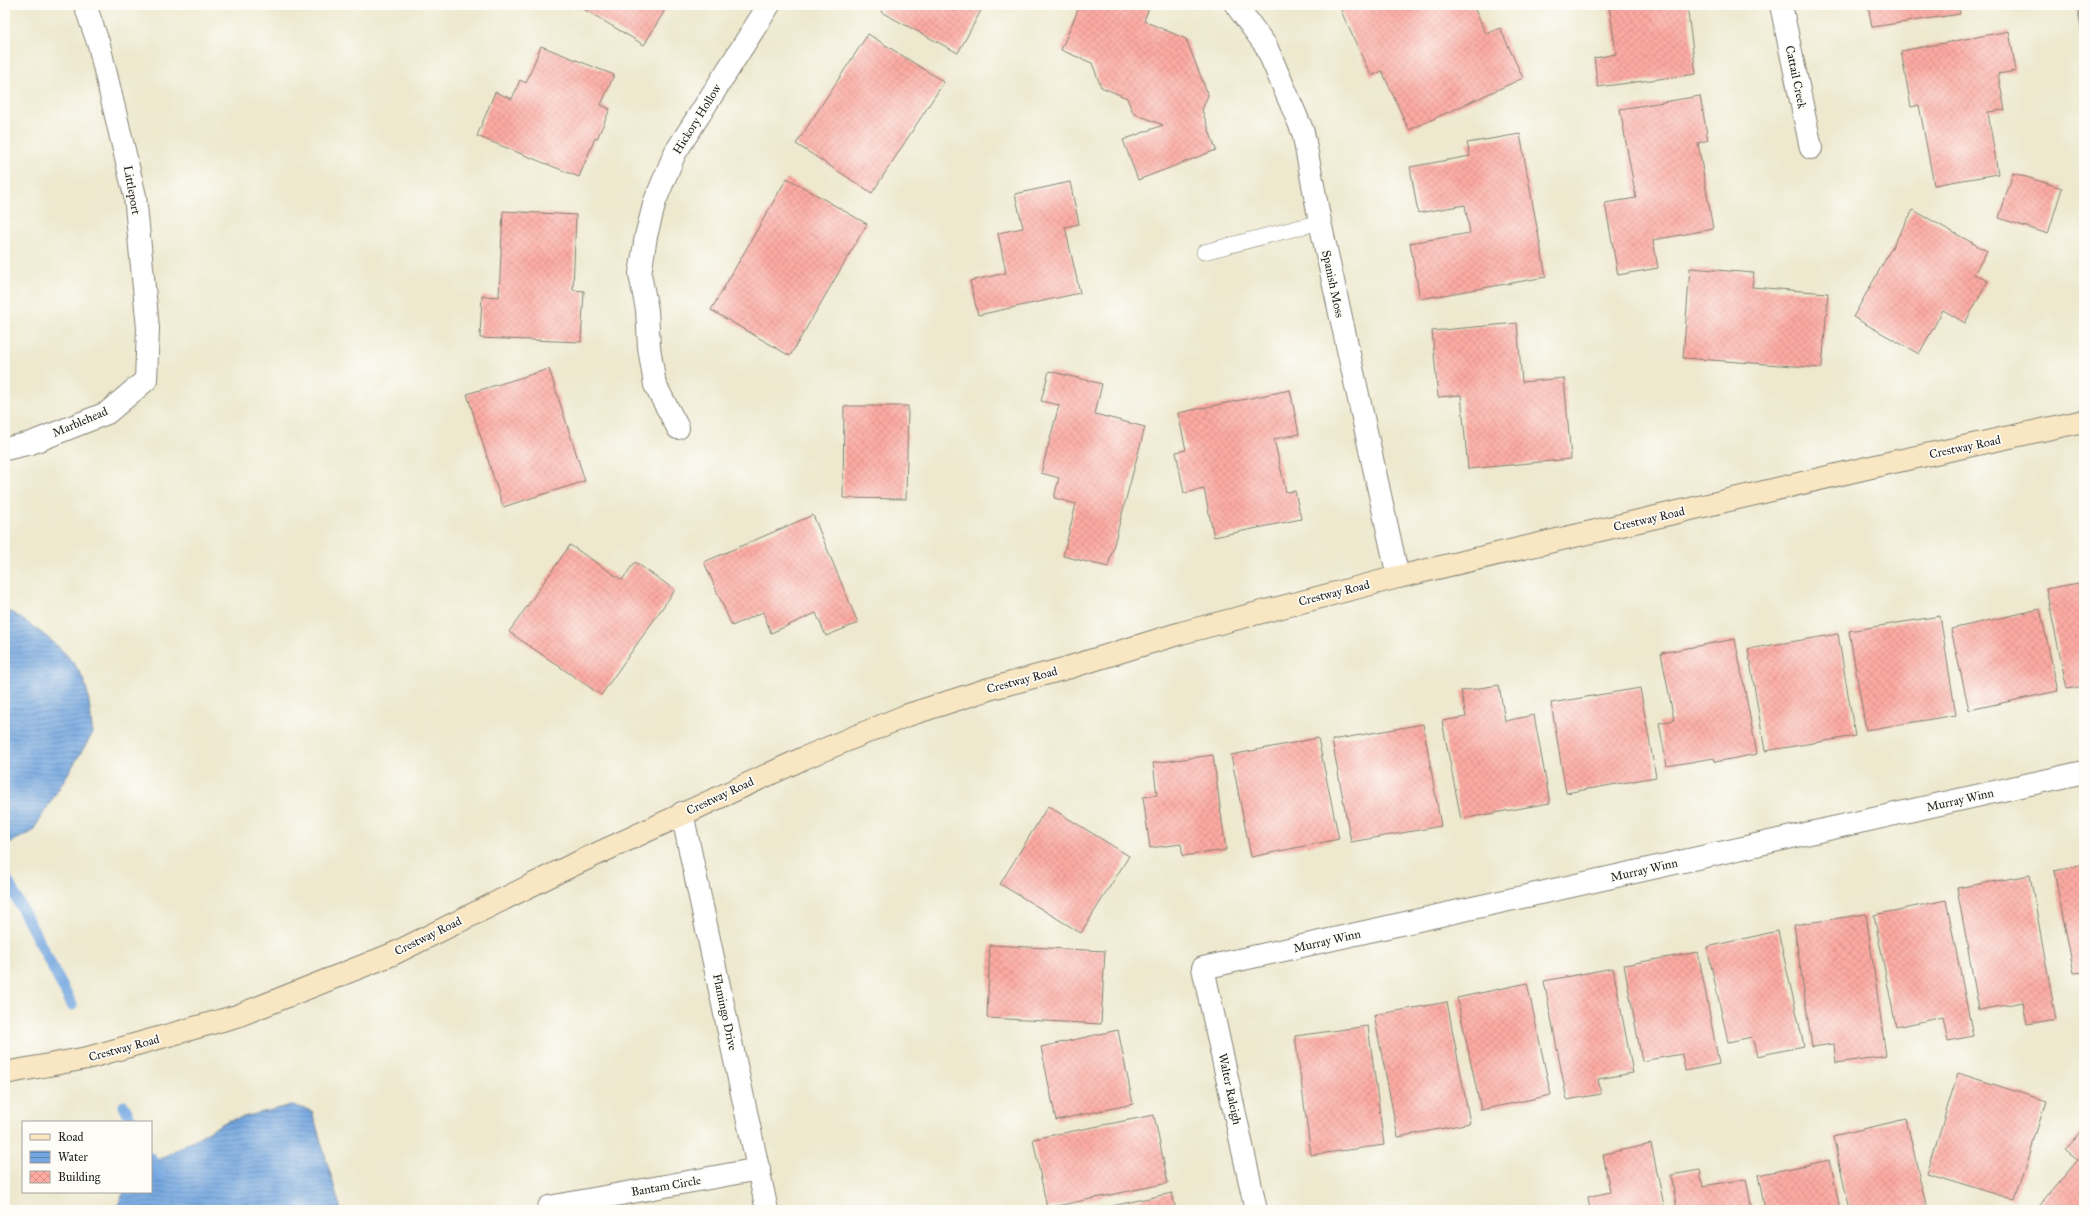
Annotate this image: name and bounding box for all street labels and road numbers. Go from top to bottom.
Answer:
street label: Cattail Creek [1782,44,1810,110]
street label: Hickory Hollow [670,81,724,156]
street label: Littleport [121,164,143,216]
street label: Spanish Moss [1319,249,1347,319]
street label: Marblehead [50,404,110,440]
street label: Crestway Road [1928,433,2002,461]
street label: Crestway Road [1612,504,1686,534]
street label: Crestway Road [1297,577,1371,609]
street label: Crestway Road [985,664,1059,696]
street label: Crestway Road [684,774,756,818]
street label: Murray Winn [1925,785,1995,815]
street label: Murray Winn [1609,855,1679,885]
street label: Crestway Road [392,914,464,958]
street label: Murray Winn [1292,926,1362,956]
street label: Flamingo Drive [709,972,740,1052]
street label: Crestway Road [87,1032,161,1064]
street label: Walter Raleigh [1215,1052,1244,1127]
street label: Bantam Circle [630,1173,702,1199]

